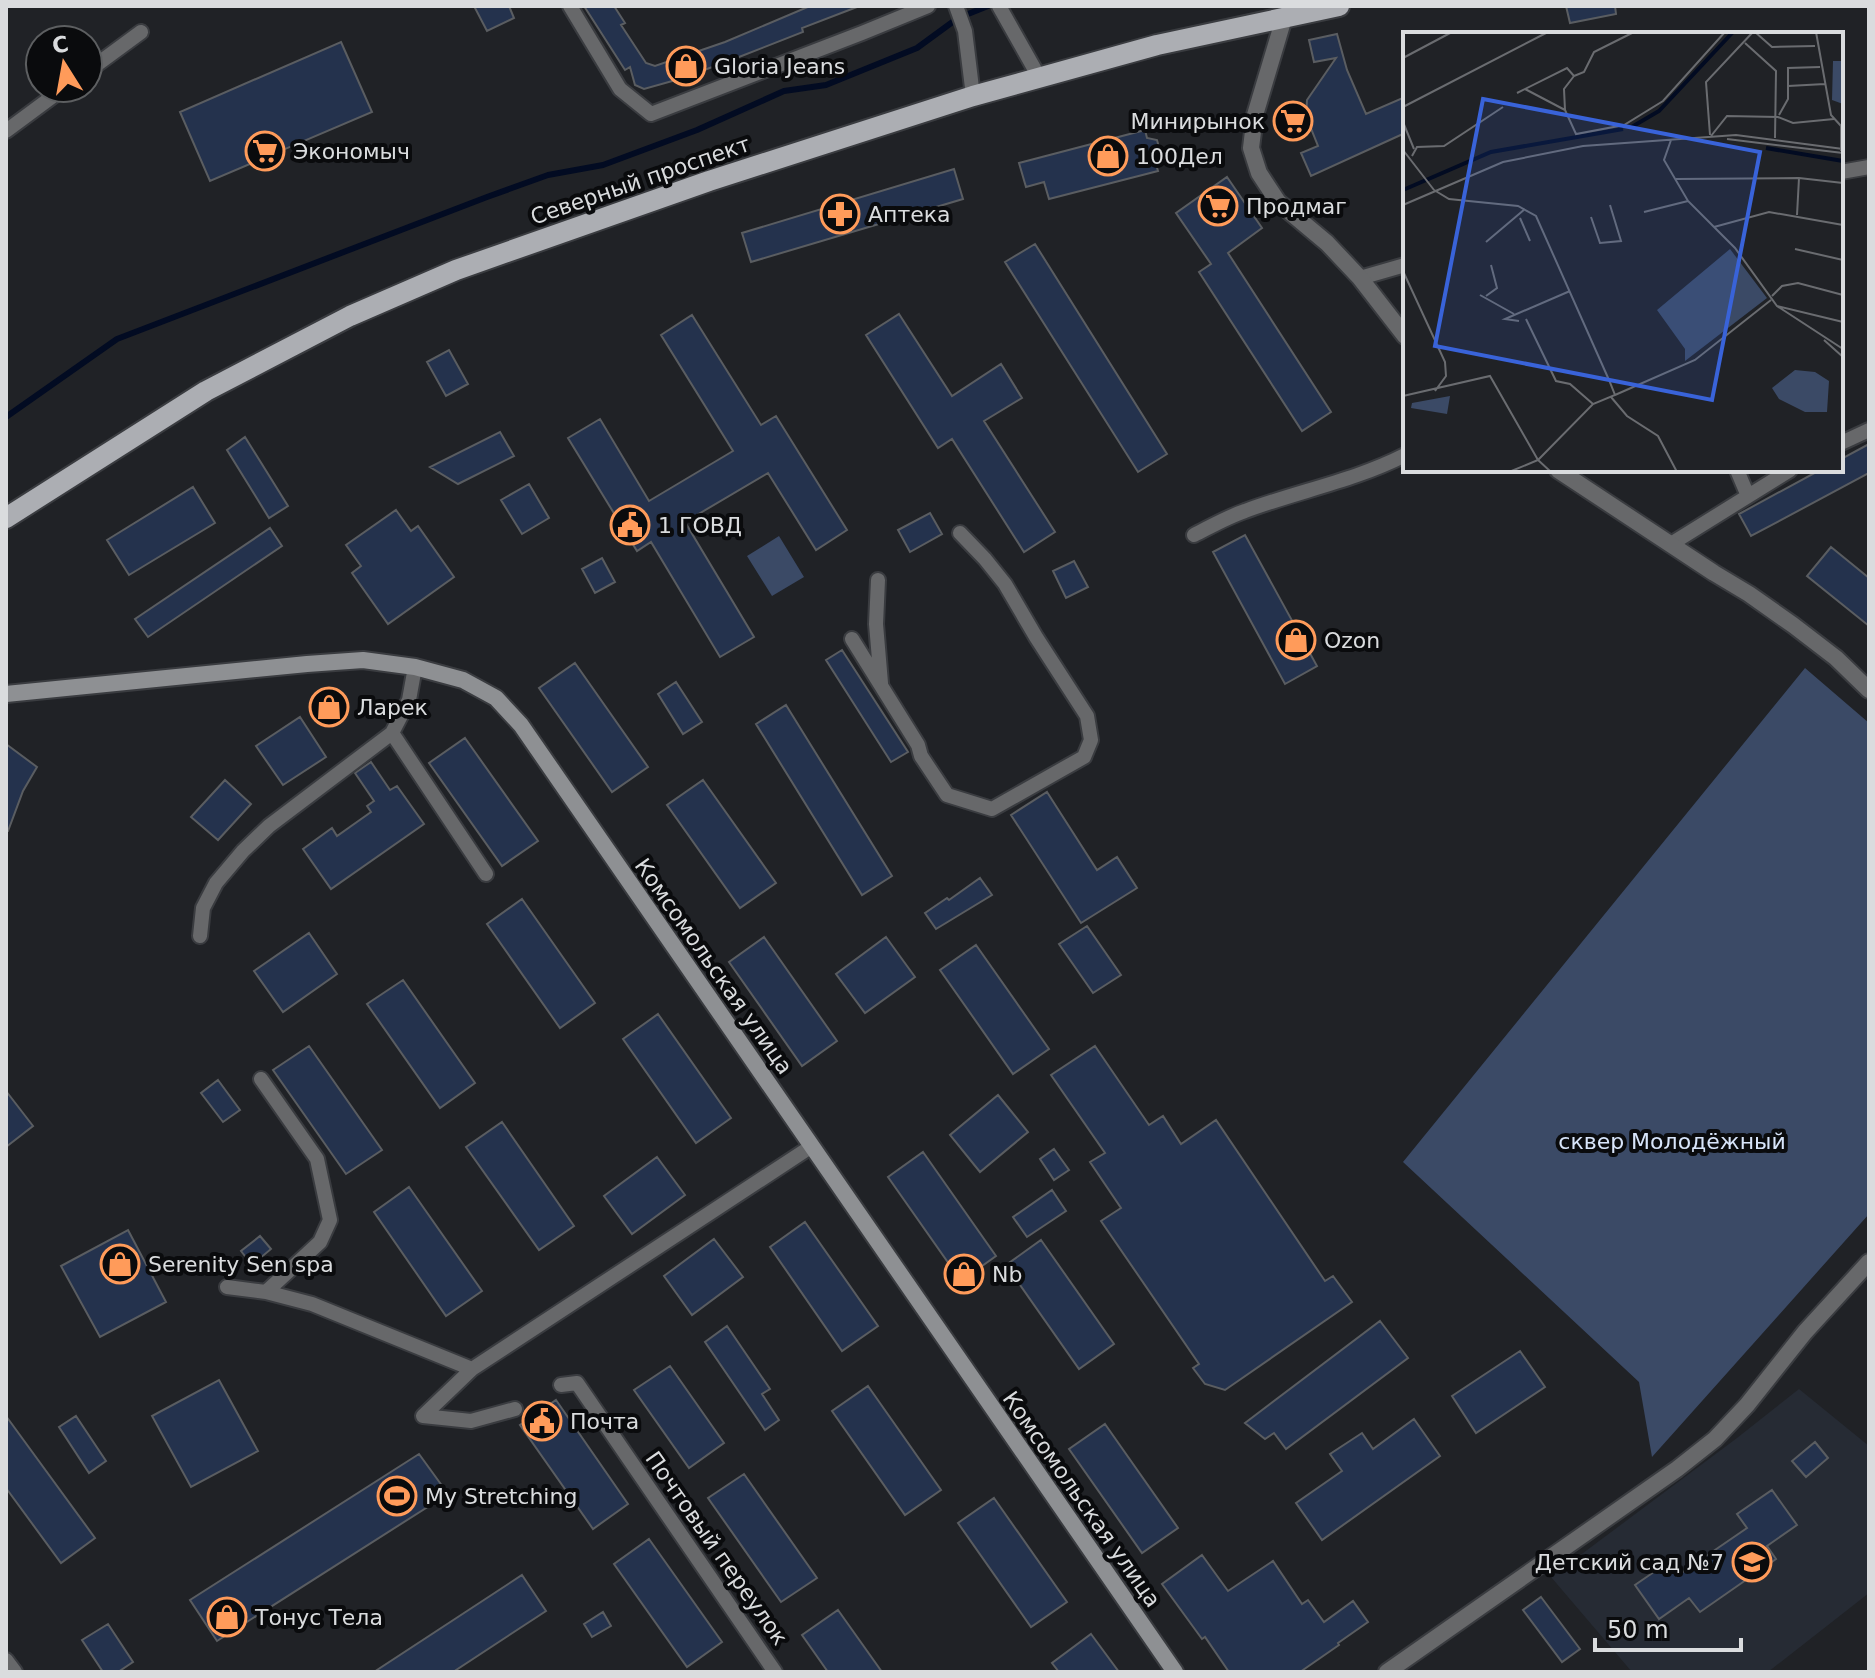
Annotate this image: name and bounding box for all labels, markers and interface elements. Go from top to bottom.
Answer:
north arrow [24,24,104,104]
text: С [50,31,71,59]
inset map [1403,32,1843,472]
shop icon: Gloria Jeans [665,45,707,87]
place label: Gloria Jeans [714,54,845,79]
supermarket icon: Минирынок [1272,100,1314,142]
place label: Минирынок [1131,109,1265,134]
supermarket icon: Экономыч [244,130,286,172]
street label: Северный проспект [527,131,753,230]
shop icon: 100Дел [1087,135,1129,177]
place label: Экономыч [293,139,410,164]
place label: 100Дел [1136,144,1223,169]
supermarket icon: Продмаг [1197,185,1239,227]
pharmacy icon: Аптека [819,193,861,235]
place label: Продмаг [1246,194,1347,219]
place label: Аптека [868,202,951,227]
public building icon: 1 ГОВД [609,504,651,546]
place label: 1 ГОВД [658,513,742,538]
shop icon: Ozon [1275,619,1317,661]
place label: Ozon [1324,628,1380,653]
shop icon: Ларек [308,686,350,728]
place label: Ларек [357,695,428,720]
street label: Комсомольская улица [630,854,798,1079]
park label: сквер Молодёжный [1558,1129,1786,1154]
shop icon: Serenity Sen spa [99,1243,141,1285]
place label: Serenity Sen spa [148,1252,334,1277]
shop icon: Nb [943,1253,985,1295]
place label: Nb [992,1262,1022,1287]
street label: Комсомольская улица [998,1387,1166,1612]
public building icon: Почта [521,1400,563,1442]
place label: Почта [570,1409,639,1434]
street label: Почтовый переулок [640,1447,793,1650]
sports icon: My Stretching [376,1475,418,1517]
place label: My Stretching [425,1484,577,1509]
school or university icon: Детский сад №7 [1731,1541,1773,1583]
place label: Детский сад №7 [1535,1550,1724,1575]
shop icon: Тонус Тела [206,1596,248,1638]
scale bar [1595,1602,1741,1652]
place label: Тонус Тела [254,1605,383,1630]
text: 50 m [1607,1616,1669,1644]

